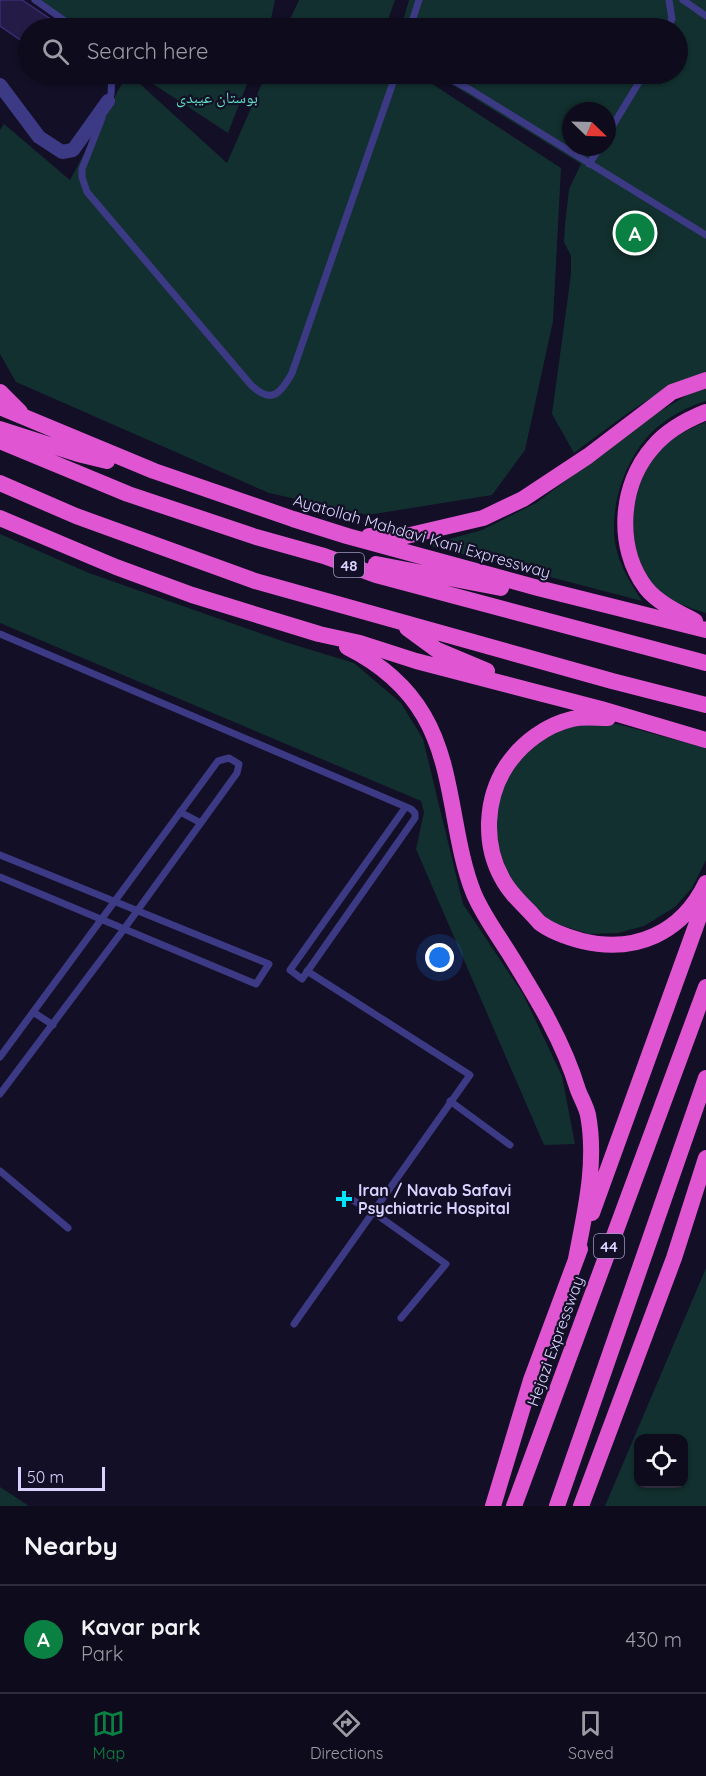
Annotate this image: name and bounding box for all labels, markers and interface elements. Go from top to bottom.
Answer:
search box [18,18,688,84]
icon: search [39,35,72,68]
text: Search here [87,37,208,65]
park label: بوستان عیبدی [176,87,258,108]
north arrow [562,102,616,156]
pin: A [616,210,654,256]
street label: Ayatollah Mahdavi Kani Expressway [291,490,553,582]
road number: 48 [334,553,364,577]
your location [425,943,454,972]
place label: Iran / Navab Safavi Psychiatric Hospital [358,1180,511,1218]
marker: Iran / Navab Safavi Psychiatric Hospital [335,1190,353,1208]
road number: 44 [594,1234,624,1258]
street label: Hejazi Expressway [522,1273,588,1409]
map controls [634,1434,688,1488]
button: locate [634,1434,688,1488]
scale bar [18,1464,105,1492]
text: 50 m [27,1467,64,1487]
text: Nearby [24,1529,118,1562]
text: Kavar park [81,1613,201,1641]
text: A [37,1627,50,1652]
text: 430 m [625,1627,682,1652]
text: Park [81,1641,123,1666]
tab: Map [92,1707,125,1763]
tab: Directions [310,1707,383,1763]
tab: Saved [568,1707,614,1763]

